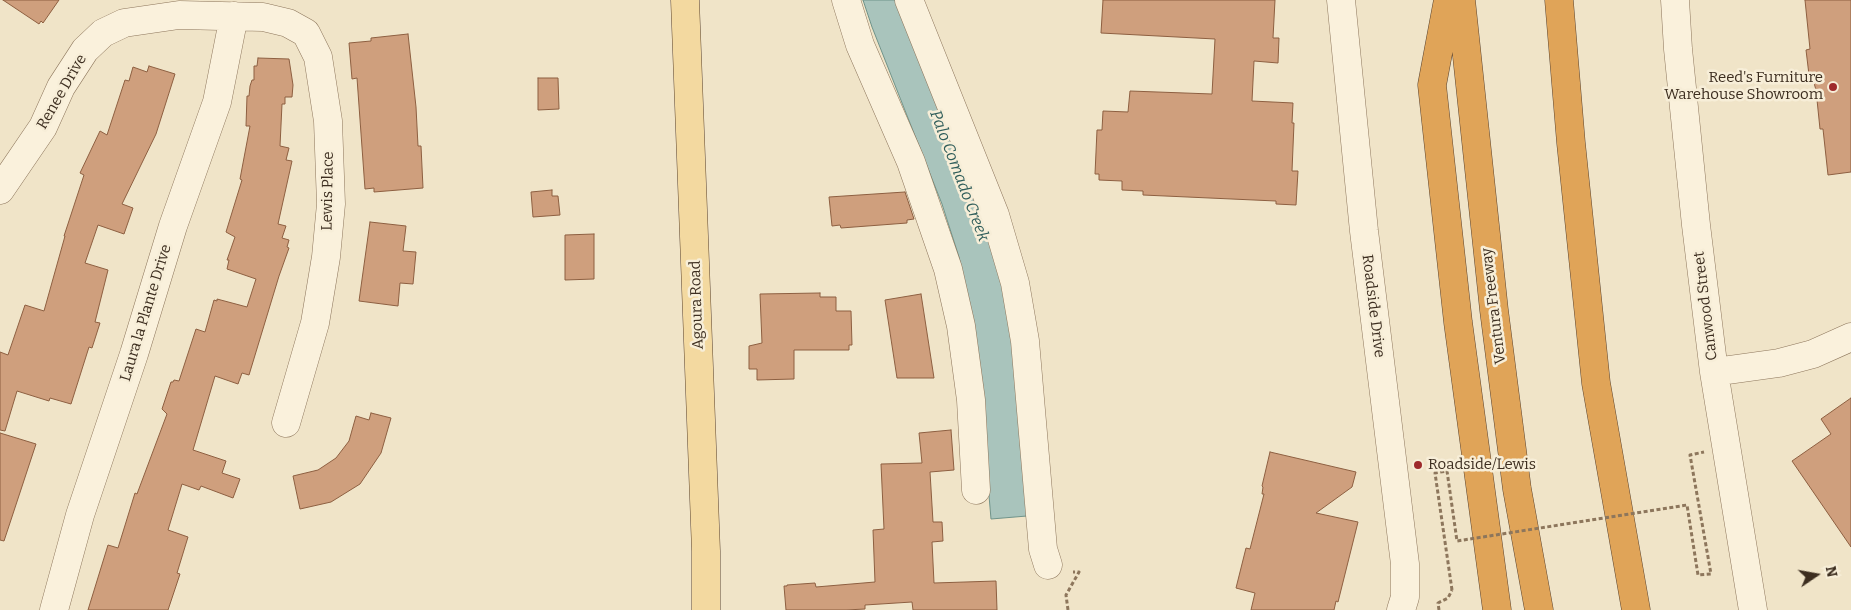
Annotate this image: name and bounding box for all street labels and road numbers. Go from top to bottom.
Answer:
street label: Renee Drive [33,51,91,133]
street label: Lewis Place [318,151,338,231]
street label: Laura la Plante Drive [117,242,175,384]
street label: Ventura Freeway [1478,247,1510,365]
street label: Canwood Street [1690,250,1722,362]
street label: Roadside Drive [1358,253,1388,359]
street label: Agoura Road [686,260,708,350]

